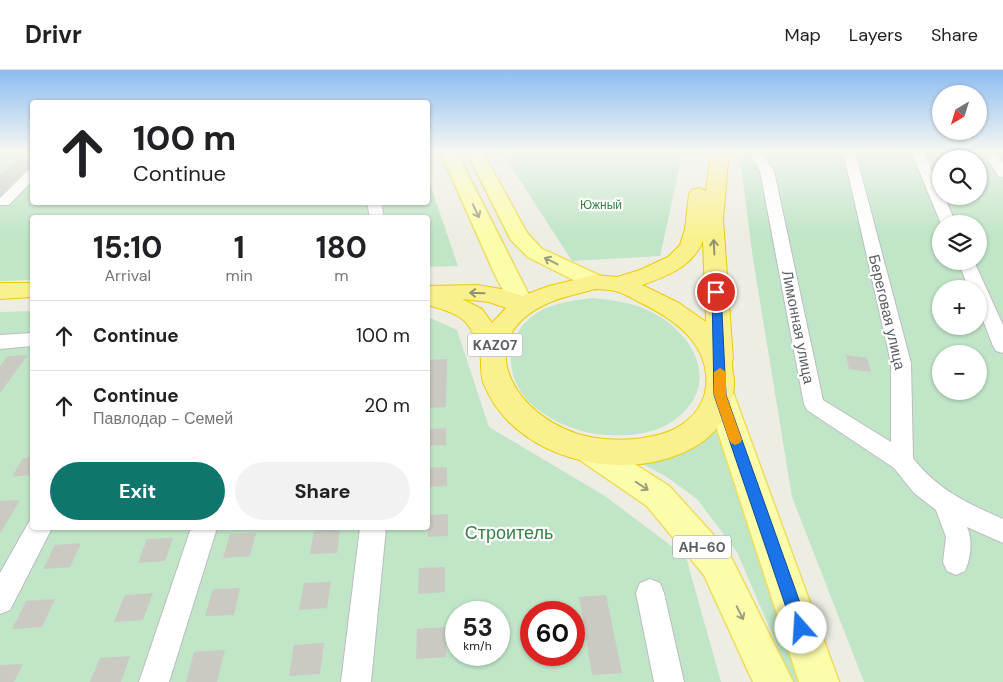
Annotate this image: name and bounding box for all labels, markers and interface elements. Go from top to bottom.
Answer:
text: Drivr [25,19,82,50]
text: Map [785,23,821,47]
text: Layers [849,23,903,47]
text: Share [931,23,978,47]
north arrow [932,85,988,140]
map controls [932,85,987,400]
text: 100 m [133,115,236,161]
icon: ahead [50,120,115,185]
button: search [932,150,987,205]
text: Continue [133,159,226,188]
park label: Южный [580,197,622,213]
one-way arrow [472,203,481,218]
button: layers [932,215,987,270]
text: 15:10 [93,228,162,267]
text: 1 [234,228,245,267]
text: 180 [316,228,367,267]
one-way arrow [710,239,719,255]
street label: Береговая улица [864,252,910,372]
one-way arrow [544,256,559,265]
text: Arrival [104,265,151,286]
text: min [225,265,253,286]
text: m [334,265,349,286]
street label: Лимонная улица [777,269,819,386]
pin [695,271,737,313]
icon: arrive [702,278,730,306]
button: + [932,280,987,335]
one-way arrow [469,288,486,298]
icon: ahead [50,322,78,350]
text: Continue [93,323,179,348]
text: 100 m [356,323,410,348]
road number: KAZ07 [468,334,522,356]
button: − [932,345,987,400]
text: Continue [93,383,179,408]
icon: ahead [50,392,78,420]
text: 20 m [364,393,410,418]
text: Павлодар - Семей [93,408,233,429]
button: Exit [50,462,225,520]
button: Share [235,462,410,520]
one-way arrow [635,481,649,491]
park label: Строитель [465,521,553,545]
road number: АН-60 [673,536,731,558]
speed limit sign: 60 [520,601,585,666]
position arrow [774,601,826,653]
one-way arrow [736,605,745,620]
text: 53 [462,611,493,644]
text: km/h [463,638,492,654]

